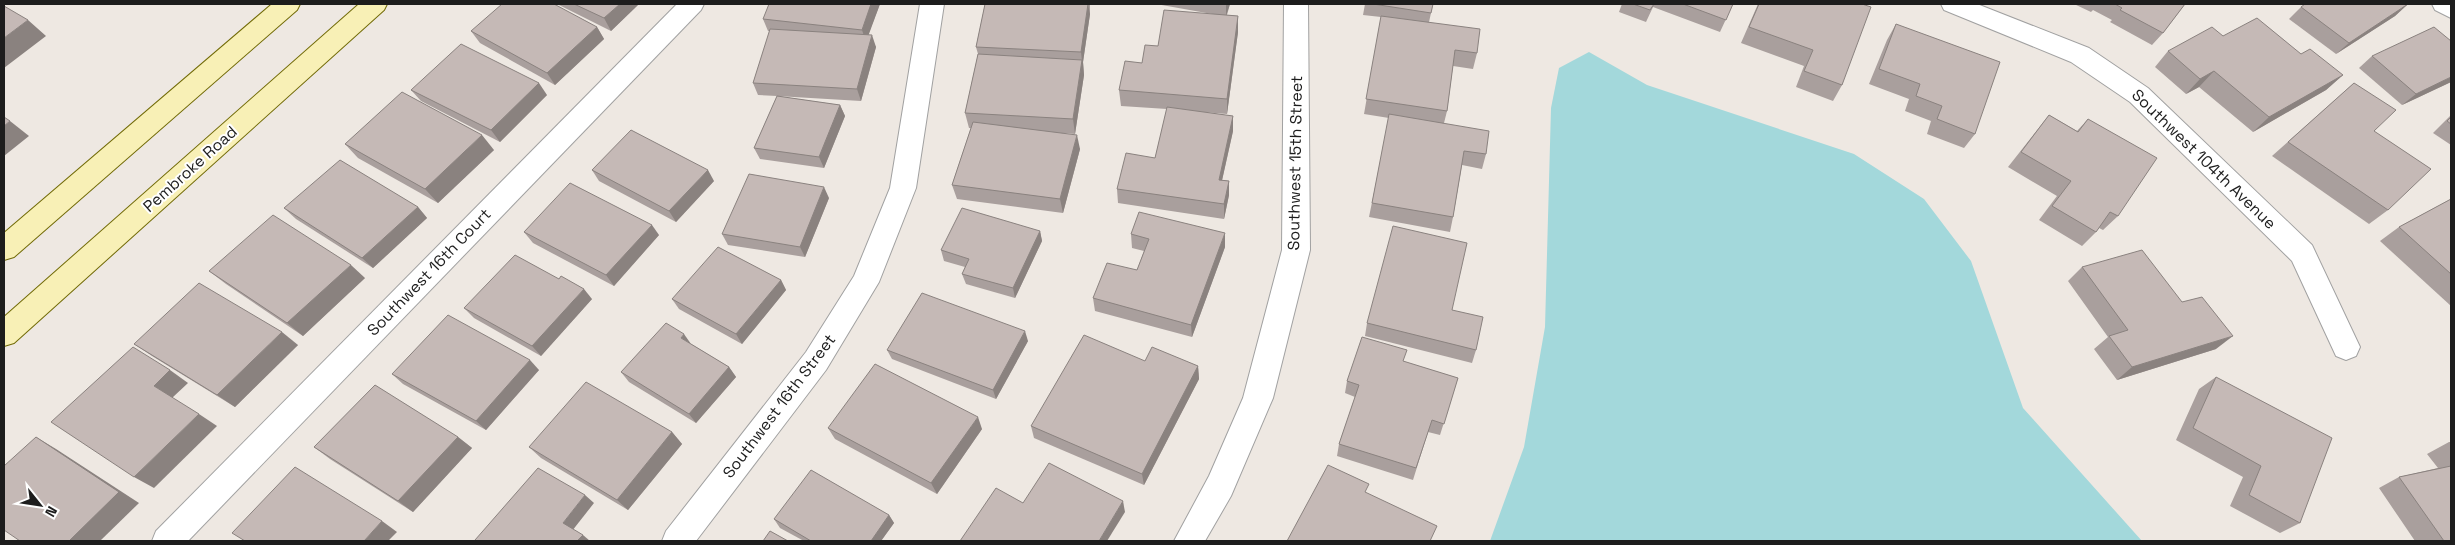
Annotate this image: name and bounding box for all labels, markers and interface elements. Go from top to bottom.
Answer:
street label: Southwest 15th Street [1283,75,1307,251]
street label: Southwest 104th Avenue [2127,84,2281,234]
street label: Pembroke Road [139,121,241,217]
street label: Southwest 16th Court [363,204,495,340]
street label: Southwest 16th Street [718,330,840,482]
north arrow [15,480,65,530]
text: N [41,503,61,520]

